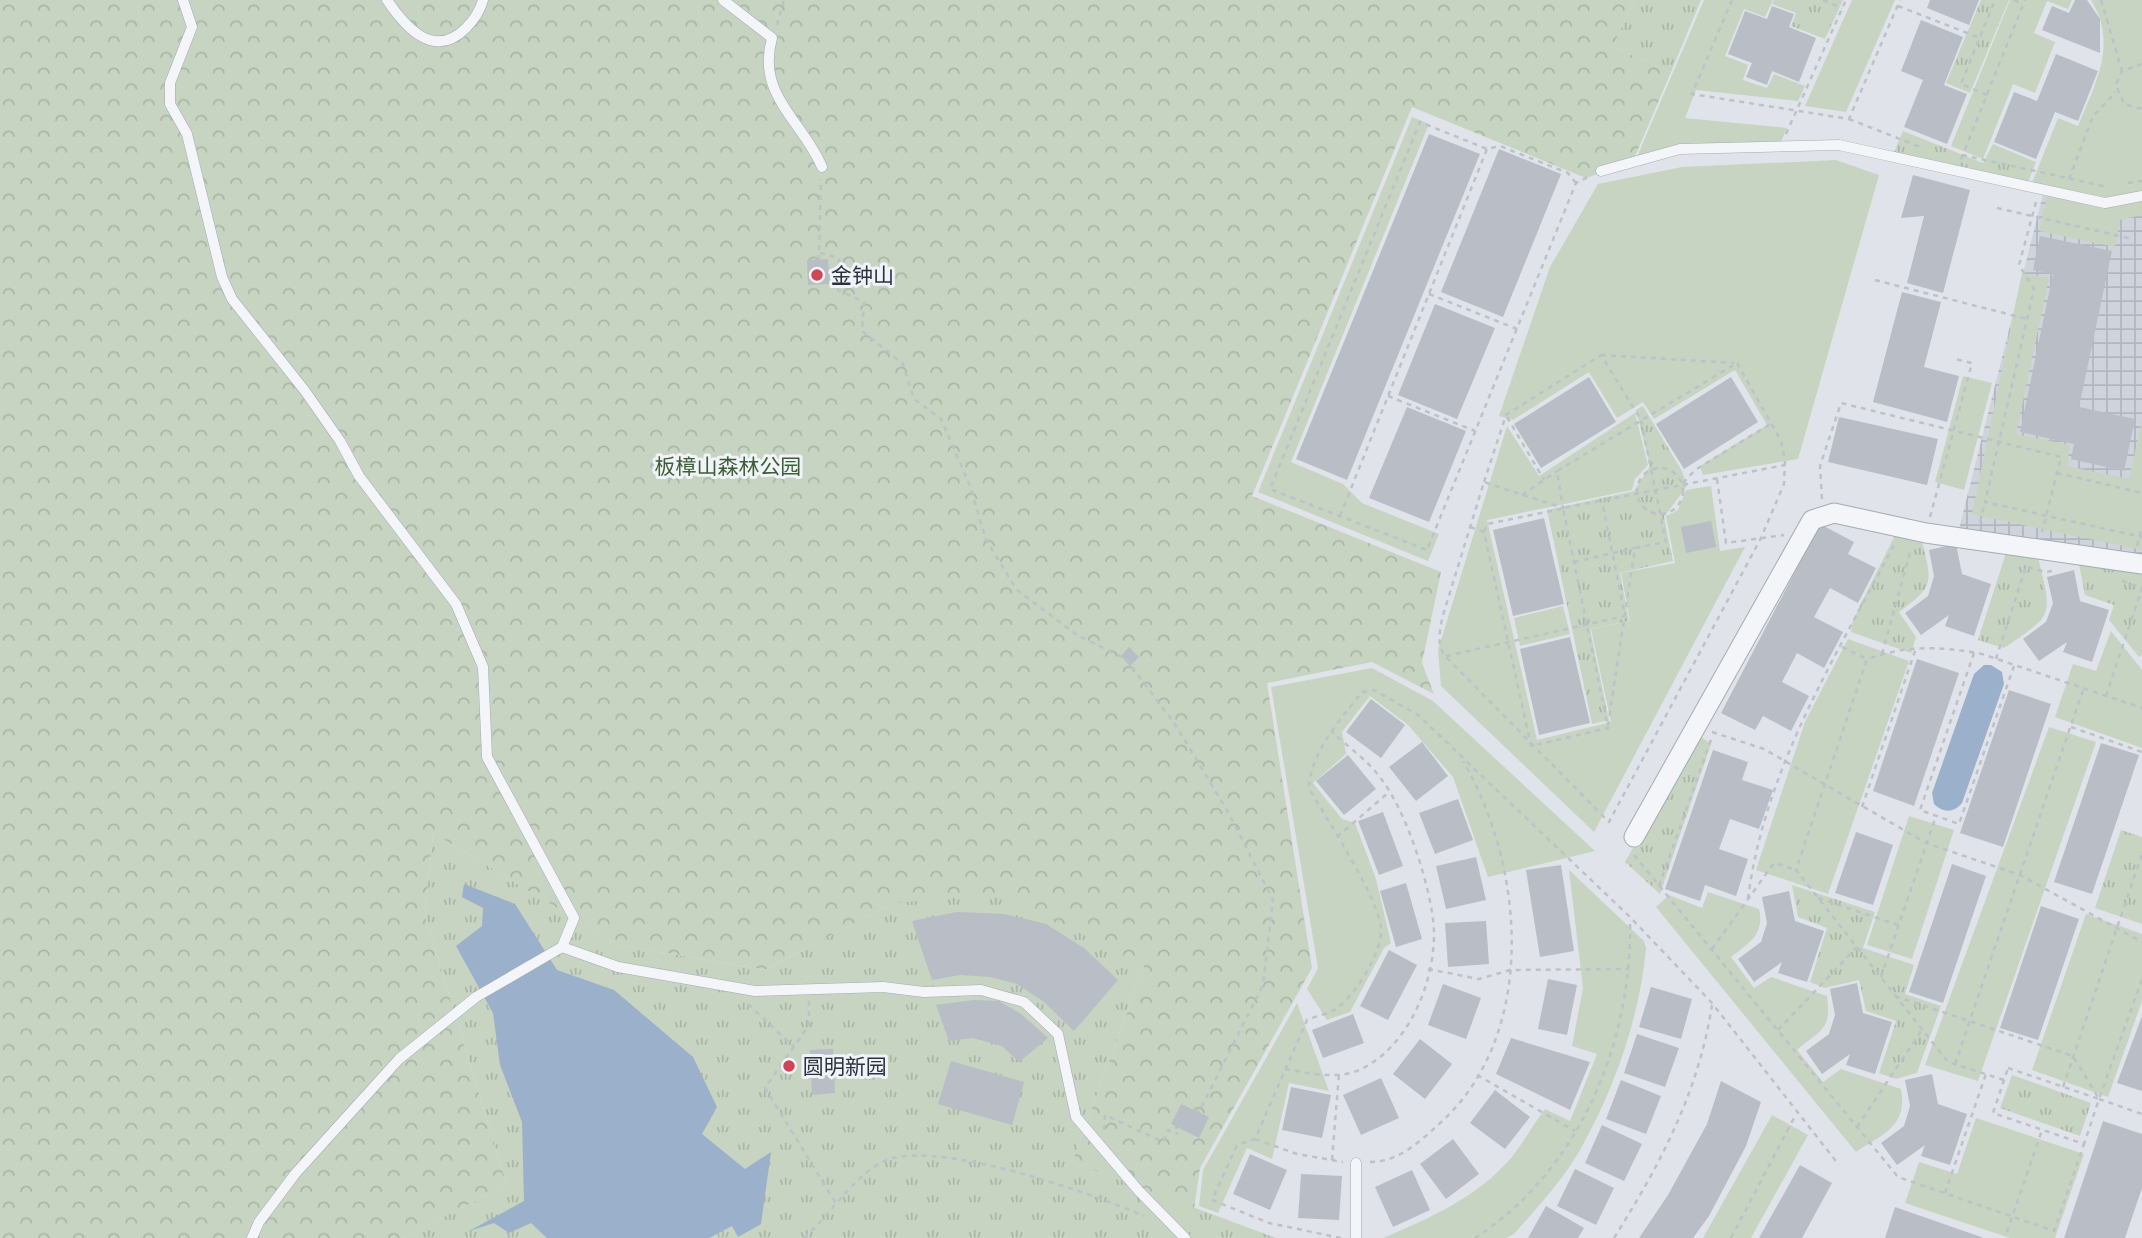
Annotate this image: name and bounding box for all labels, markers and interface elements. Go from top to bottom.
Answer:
place label: 金钟山 [831,264,894,287]
marker: 金钟山 [809,267,825,283]
park label: 板樟山森林公园 [655,455,802,478]
place label: 圆明新园 [803,1055,887,1078]
marker: 圆明新园 [781,1058,797,1074]

